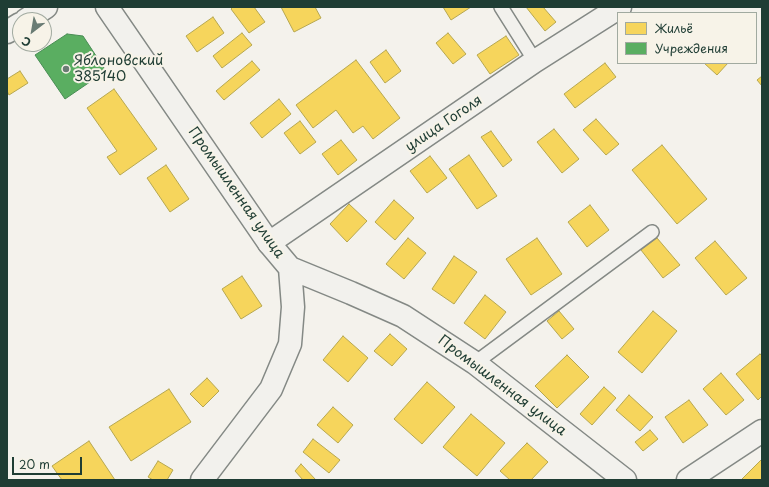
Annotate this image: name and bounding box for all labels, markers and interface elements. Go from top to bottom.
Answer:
north arrow [12,12,52,52]
legend [617,12,757,64]
text: Жильё [655,19,693,37]
text: С [18,32,34,51]
text: Учреждения [655,39,728,57]
place label: Яблоновский 385140 [74,53,163,86]
marker: Яблоновский 385140 [61,64,71,74]
street label: улица Гоголя [402,92,486,156]
street label: Промышленная улица [184,124,288,262]
street label: Промышленная улица [435,332,569,440]
scale bar [14,449,84,475]
text: 20 m [19,455,50,473]

